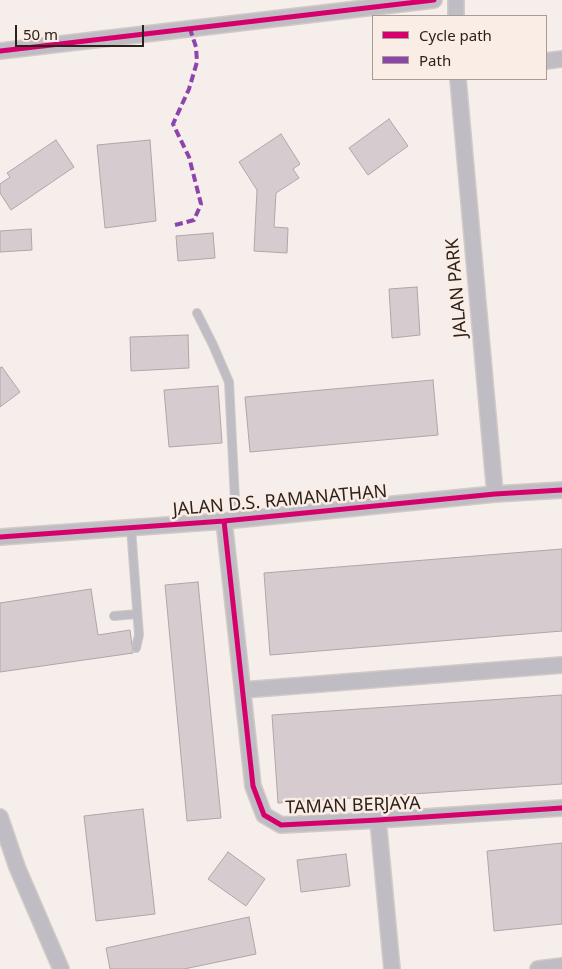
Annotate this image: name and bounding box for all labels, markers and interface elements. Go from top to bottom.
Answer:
scale bar [18,15,146,47]
legend [372,15,547,80]
text: 50 m [23,24,58,44]
text: Cycle path [419,25,492,45]
text: Path [419,50,451,70]
street label: JALAN PARK [442,237,472,339]
street label: JALAN D.S. RAMANATHAN [172,481,388,521]
street label: TAMAN BERJAYA [285,793,421,819]

